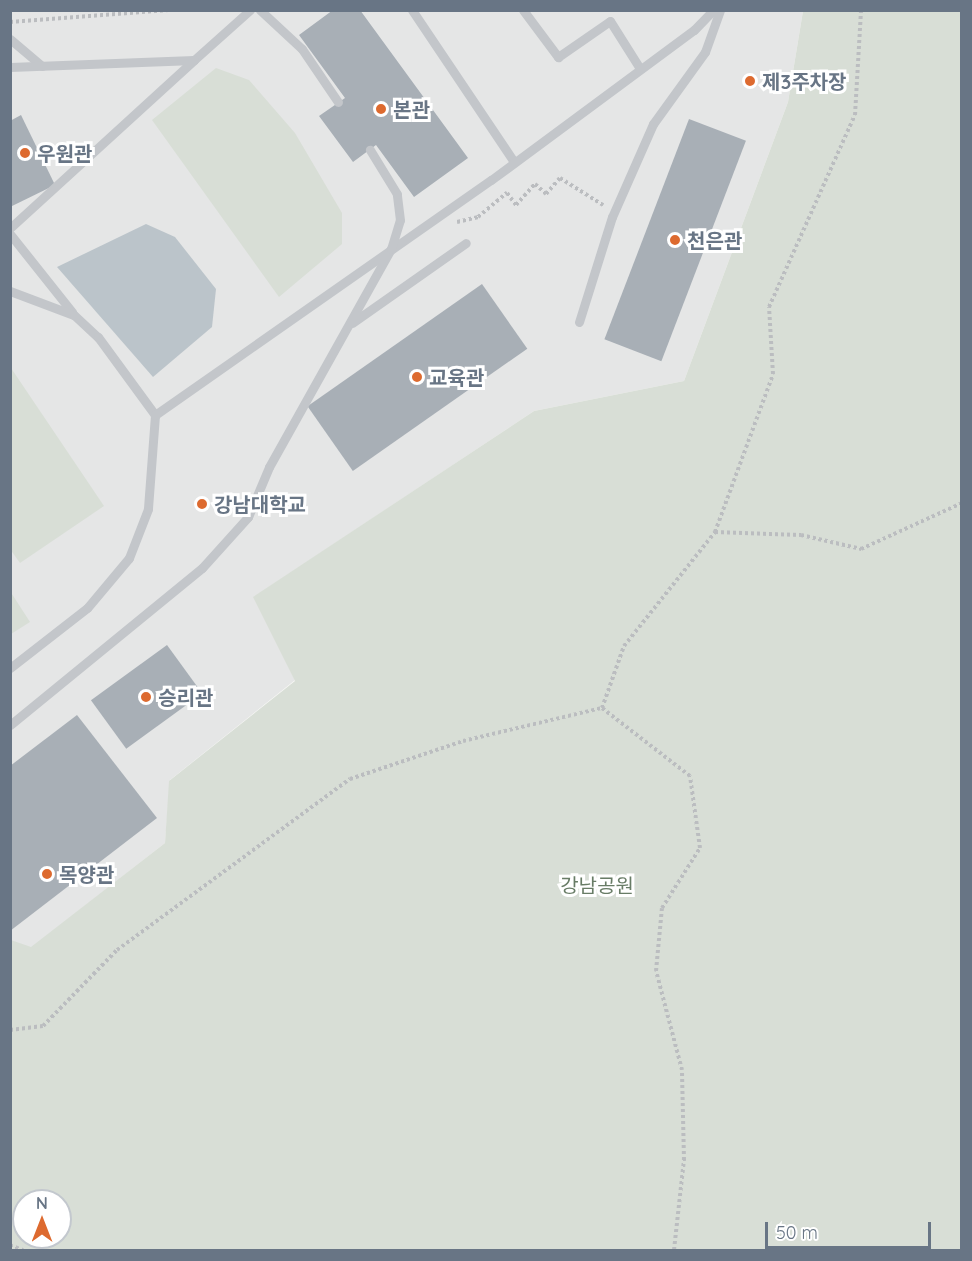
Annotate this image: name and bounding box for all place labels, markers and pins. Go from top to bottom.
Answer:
place label: 제3주차장 [762,69,846,93]
marker: 제3주차장 [743,74,757,88]
place label: 본관 [393,97,430,121]
marker: 본관 [374,102,388,116]
place label: 우원관 [37,141,92,165]
marker: 우원관 [18,146,32,160]
place label: 천은관 [687,228,742,252]
marker: 천은관 [668,233,682,247]
place label: 교육관 [429,365,484,389]
marker: 교육관 [410,370,424,384]
place label: 강남대학교 [214,492,306,516]
marker: 강남대학교 [195,497,209,511]
place label: 승리관 [158,685,213,709]
marker: 승리관 [139,690,153,704]
place label: 목양관 [59,862,114,886]
marker: 목양관 [40,867,54,881]

